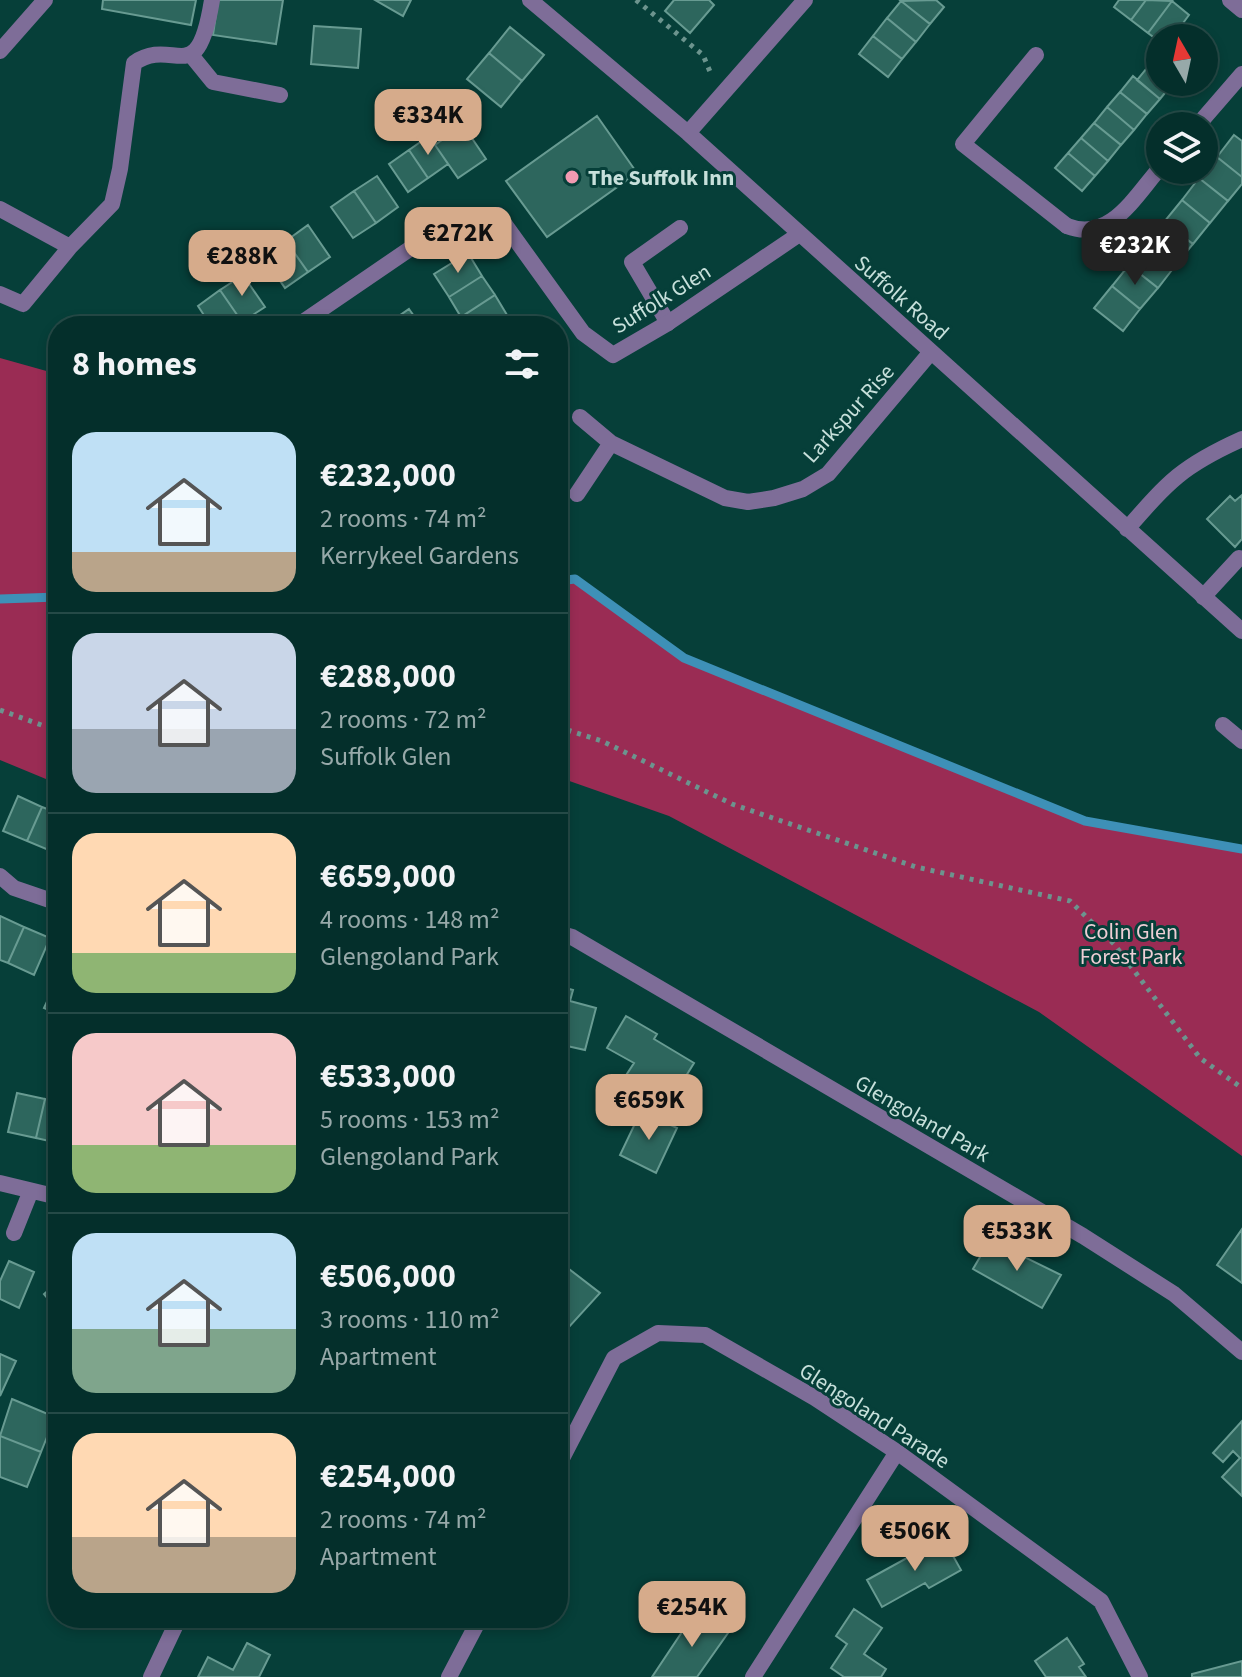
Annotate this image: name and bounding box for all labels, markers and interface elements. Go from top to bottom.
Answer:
north arrow [1146,24,1218,96]
map controls [1146,24,1218,184]
pin: €334K [372,89,484,157]
text: €334K [393,96,463,133]
button: layers [1146,112,1218,184]
place label: The Suffolk Inn [588,162,734,194]
marker: The Suffolk Inn [563,168,581,186]
pin: €272K [402,207,514,275]
text: €272K [423,214,493,251]
pin: €232K [1079,219,1191,287]
text: €232K [1100,226,1170,263]
pin: €288K [186,230,298,298]
text: €288K [207,237,277,274]
street label: Suffolk Road [847,248,956,348]
street label: Suffolk Glen [606,256,717,342]
text: 8 homes [72,340,197,389]
icon: filters [500,342,544,386]
street label: Larkspur Rise [795,357,902,470]
text: €232,000 [320,451,456,500]
icon: home [136,464,232,560]
text: 2 rooms · 74 m² [320,500,487,537]
text: Kerrykeel Gardens [320,537,519,574]
text: €288,000 [320,652,456,701]
icon: home [136,665,232,761]
text: 2 rooms · 72 m² [320,701,487,738]
text: Suffolk Glen [320,738,451,775]
text: €659,000 [320,852,456,901]
icon: home [136,865,232,961]
text: 4 rooms · 148 m² [320,901,499,938]
park label: Colin Glen Forest Park [1080,916,1182,973]
text: Glengoland Park [320,938,499,975]
text: €533,000 [320,1052,456,1101]
icon: home [136,1065,232,1161]
street label: Glengoland Park [849,1067,996,1171]
pin: €659K [593,1074,705,1142]
text: €659K [614,1081,684,1118]
text: 5 rooms · 153 m² [320,1101,499,1138]
text: Glengoland Park [320,1138,499,1175]
pin: €533K [961,1205,1073,1273]
text: €533K [982,1212,1052,1249]
text: €506,000 [320,1252,456,1301]
icon: home [136,1265,232,1361]
text: 3 rooms · 110 m² [320,1301,499,1338]
text: Apartment [320,1338,437,1375]
street label: Glengoland Parade [793,1355,956,1477]
text: €254,000 [320,1452,456,1501]
icon: home [136,1465,232,1561]
text: 2 rooms · 74 m² [320,1501,487,1538]
pin: €506K [859,1505,971,1573]
text: €506K [880,1512,950,1549]
text: Apartment [320,1538,437,1575]
pin: €254K [636,1581,748,1649]
text: €254K [657,1588,727,1625]

